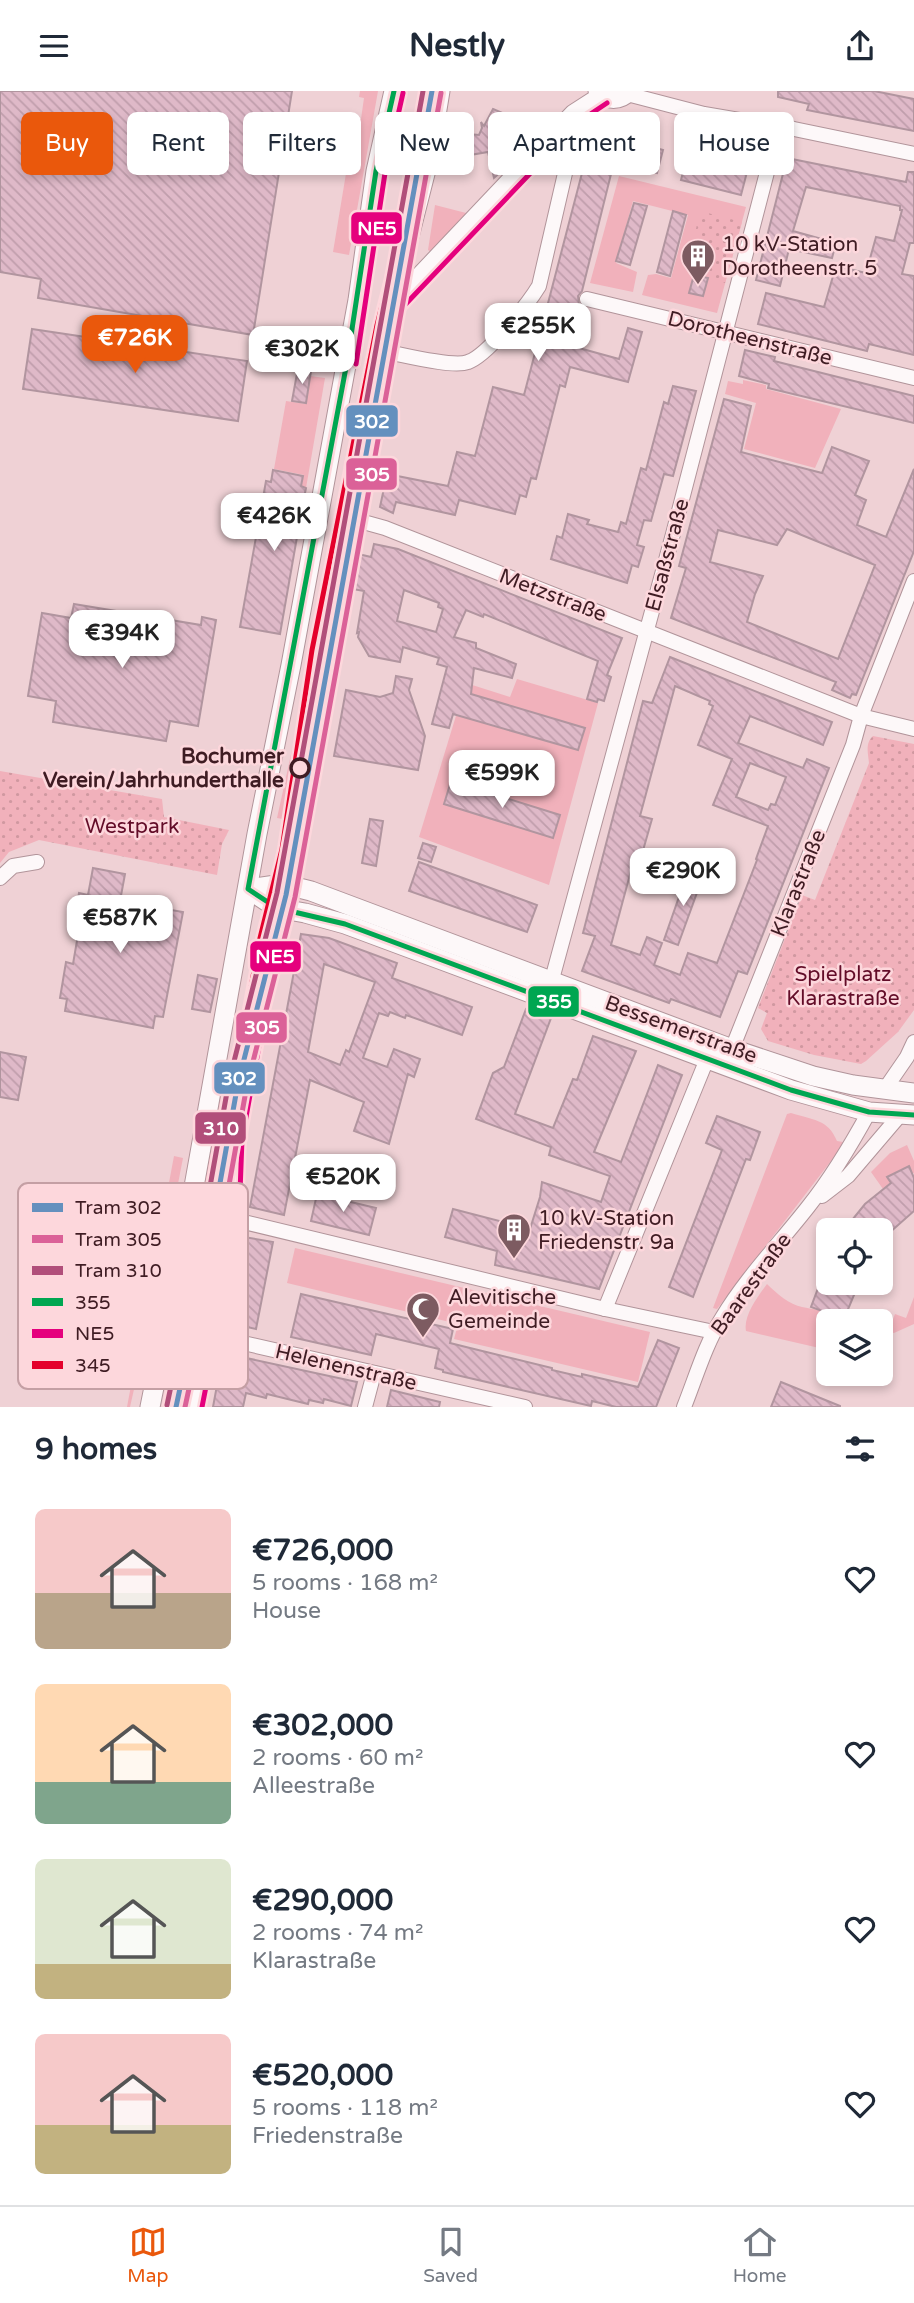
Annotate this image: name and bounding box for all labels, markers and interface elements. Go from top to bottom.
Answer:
icon: menu [35,27,73,65]
text: Nestly [409,27,505,65]
icon: share [841,27,879,65]
chip: Buy [21,112,113,175]
chip: Rent [127,112,229,175]
chip: Filters [243,112,361,175]
chip: New [375,112,474,175]
chip: Apartment [488,112,660,175]
chip: House [674,112,794,175]
line badge: NE5 [350,211,403,245]
text: NE5 [357,218,397,240]
place label: 10 kV-Station Dorotheenstr. 5 [722,232,877,281]
building icon: 10 kV-Station Dorotheenstr. 5 [679,237,717,286]
pin: €255K [489,303,587,363]
street label: Dorotheenstraße [665,306,835,371]
text: €255K [501,312,575,340]
pin: €726K [86,315,184,375]
text: €726K [98,324,172,352]
pin: €302K [253,327,351,386]
text: €302K [265,335,339,363]
line badge: 302 [345,404,399,438]
text: 302 [354,411,390,433]
line badge: 305 [345,457,398,491]
text: 305 [354,464,390,486]
pin: €426K [225,493,323,553]
street label: Elsaßstraße [640,496,695,614]
text: €426K [237,502,311,530]
street label: Metzstraße [496,564,610,627]
pin: €394K [73,611,171,670]
text: €394K [85,619,159,647]
place label: Bochumer Verein/Jahrhunderthalle [43,744,285,793]
pin: €599K [453,751,551,810]
marker: Bochumer Verein/Jahrhunderthalle [290,758,310,778]
text: €599K [465,759,539,787]
park label: Westpark [85,814,179,839]
street label: Klarastraße [766,826,831,940]
pin: €290K [634,849,732,908]
text: €290K [646,857,720,885]
pin: €587K [71,895,169,955]
text: €587K [83,904,157,932]
line badge: NE5 [249,940,302,973]
text: NE5 [255,946,295,968]
park label: Spielplatz Klarastraße [786,962,900,1011]
line badge: 355 [527,985,580,1018]
street label: Bessemerstraße [601,990,760,1069]
text: 355 [536,991,572,1013]
line badge: 305 [235,1011,288,1044]
text: 305 [244,1017,280,1039]
line badge: 302 [213,1061,266,1095]
text: 302 [221,1068,257,1090]
line badge: 310 [194,1111,247,1145]
text: 310 [203,1118,239,1140]
pin: €520K [294,1155,392,1214]
text: €520K [306,1163,380,1191]
legend [18,1183,248,1389]
text: Tram 302 [75,1197,162,1219]
place label: 10 kV-Station Friedenstr. 9a [538,1206,675,1255]
building icon: 10 kV-Station Friedenstr. 9a [495,1211,533,1260]
map controls [816,1218,893,1386]
button: locate [816,1218,893,1295]
street label: Baarestraße [706,1228,797,1340]
text: Tram 305 [75,1229,162,1251]
text: Tram 310 [75,1260,162,1282]
place label: Alevitische Gemeinde [448,1285,556,1334]
mosque icon: Alevitische Gemeinde [404,1290,442,1339]
text: 355 [75,1292,111,1314]
button: layers [816,1309,893,1386]
text: NE5 [75,1323,114,1345]
street label: Helenenstraße [273,1339,419,1396]
text: 345 [75,1355,111,1377]
icon: filters [841,1430,879,1468]
text: 9 homes [35,1431,157,1468]
text: €726,000 [252,1532,393,1569]
icon: home [91,1537,175,1621]
icon: heart [841,1560,879,1598]
text: 5 rooms · 168 m² [252,1569,438,1597]
text: House [252,1597,321,1625]
text: €302,000 [252,1707,393,1744]
icon: home [91,1712,175,1796]
icon: heart [841,1735,879,1773]
text: 2 rooms · 60 m² [252,1744,423,1772]
text: Alleestraße [252,1772,375,1800]
text: €290,000 [252,1882,393,1919]
icon: home [91,1887,175,1971]
icon: heart [841,1910,879,1948]
text: 2 rooms · 74 m² [252,1919,423,1947]
text: Klarastraße [252,1947,376,1975]
text: €520,000 [252,2057,393,2094]
icon: home [91,2062,175,2146]
icon: heart [841,2085,879,2123]
text: 5 rooms · 118 m² [252,2094,438,2122]
text: Friedenstraße [252,2122,403,2150]
tab: Map [127,2223,168,2287]
tab: Saved [423,2223,478,2287]
tab: Home [733,2223,787,2287]

